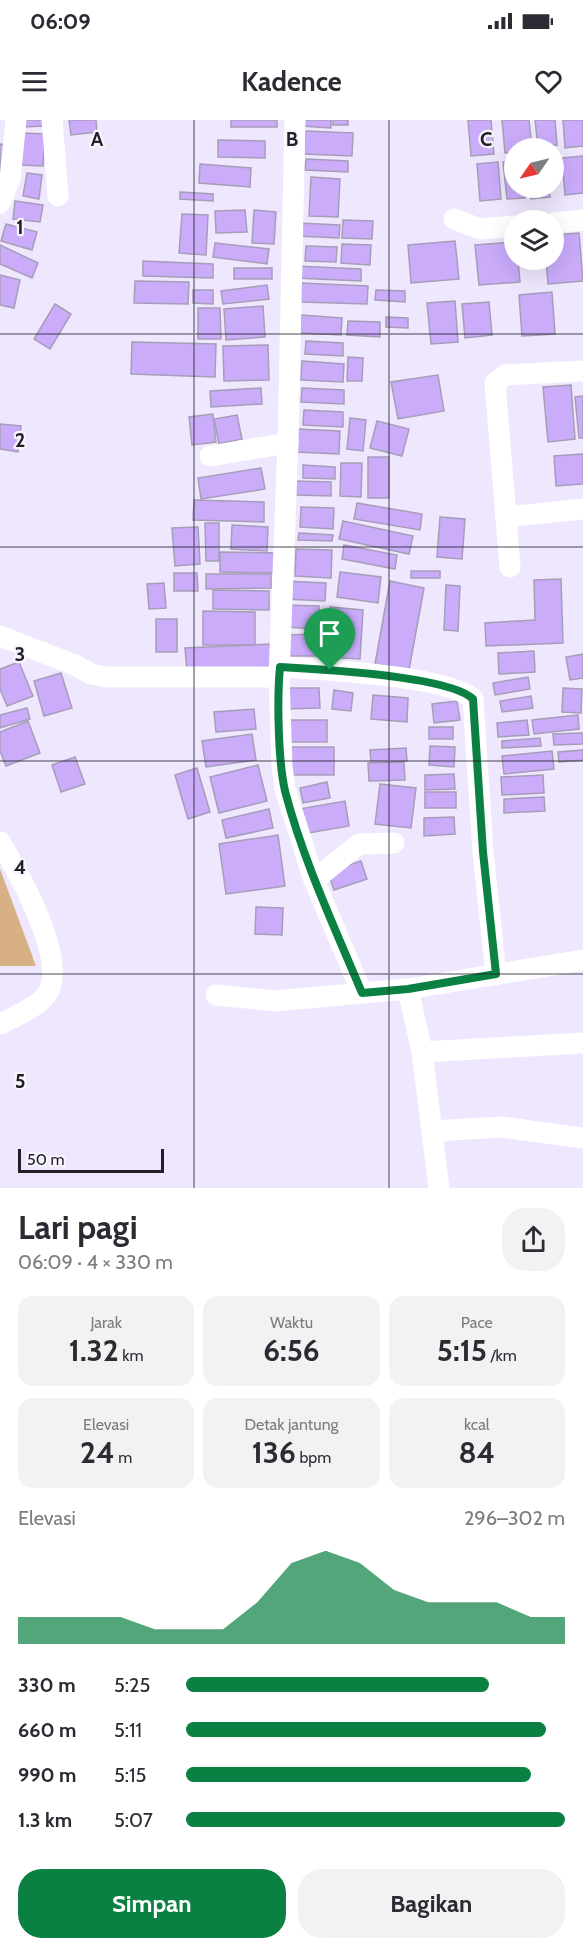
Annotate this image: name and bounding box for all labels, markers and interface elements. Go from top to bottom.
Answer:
text: 06:09 [30,8,91,35]
icon: menu [18,65,51,98]
text: Kadence [241,65,342,98]
icon: heart [532,65,565,98]
text: A [91,127,104,151]
text: B [286,127,298,151]
text: C [480,127,492,151]
north arrow [504,138,564,198]
map controls [504,138,564,270]
button: layers [504,210,564,270]
text: 1 [16,215,24,239]
text: 2 [15,428,25,452]
pin [304,608,355,670]
icon: arrive [313,617,346,650]
text: 3 [15,642,25,666]
text: 4 [14,855,26,879]
text: 5 [15,1069,25,1093]
scale bar [18,1146,164,1174]
text: 50 m [27,1150,64,1169]
text: Lari pagi [18,1207,138,1247]
button: share [502,1208,565,1271]
text: 06:09 · 4 × 330 m [18,1250,173,1274]
text: Jarak [90,1313,122,1332]
text: Waktu [270,1313,313,1332]
text: Pace [461,1313,493,1332]
text: 1.32 [69,1332,119,1369]
text: 6:56 [263,1332,320,1369]
text: 5:15 [437,1332,487,1369]
text: km [119,1346,143,1365]
text: /km [487,1346,517,1365]
text: Elevasi [83,1415,129,1434]
text: Detak jantung [244,1415,339,1434]
text: kcal [464,1415,490,1434]
text: 24 [80,1434,115,1471]
text: 136 [252,1434,296,1471]
text: 84 [458,1434,495,1471]
text: m [115,1448,132,1467]
text: bpm [296,1448,331,1467]
text: Elevasi [18,1506,76,1530]
text: 296–302 m [464,1506,565,1530]
text: 330 m [18,1673,76,1697]
text: 5:25 [114,1673,150,1697]
text: 660 m [18,1718,76,1742]
text: 5:11 [114,1718,142,1742]
text: 990 m [18,1763,76,1787]
text: 5:15 [114,1763,146,1787]
text: 1.3 km [18,1808,72,1832]
text: 5:07 [114,1808,153,1832]
button: Simpan [18,1869,286,1938]
button: Bagikan [298,1869,565,1938]

